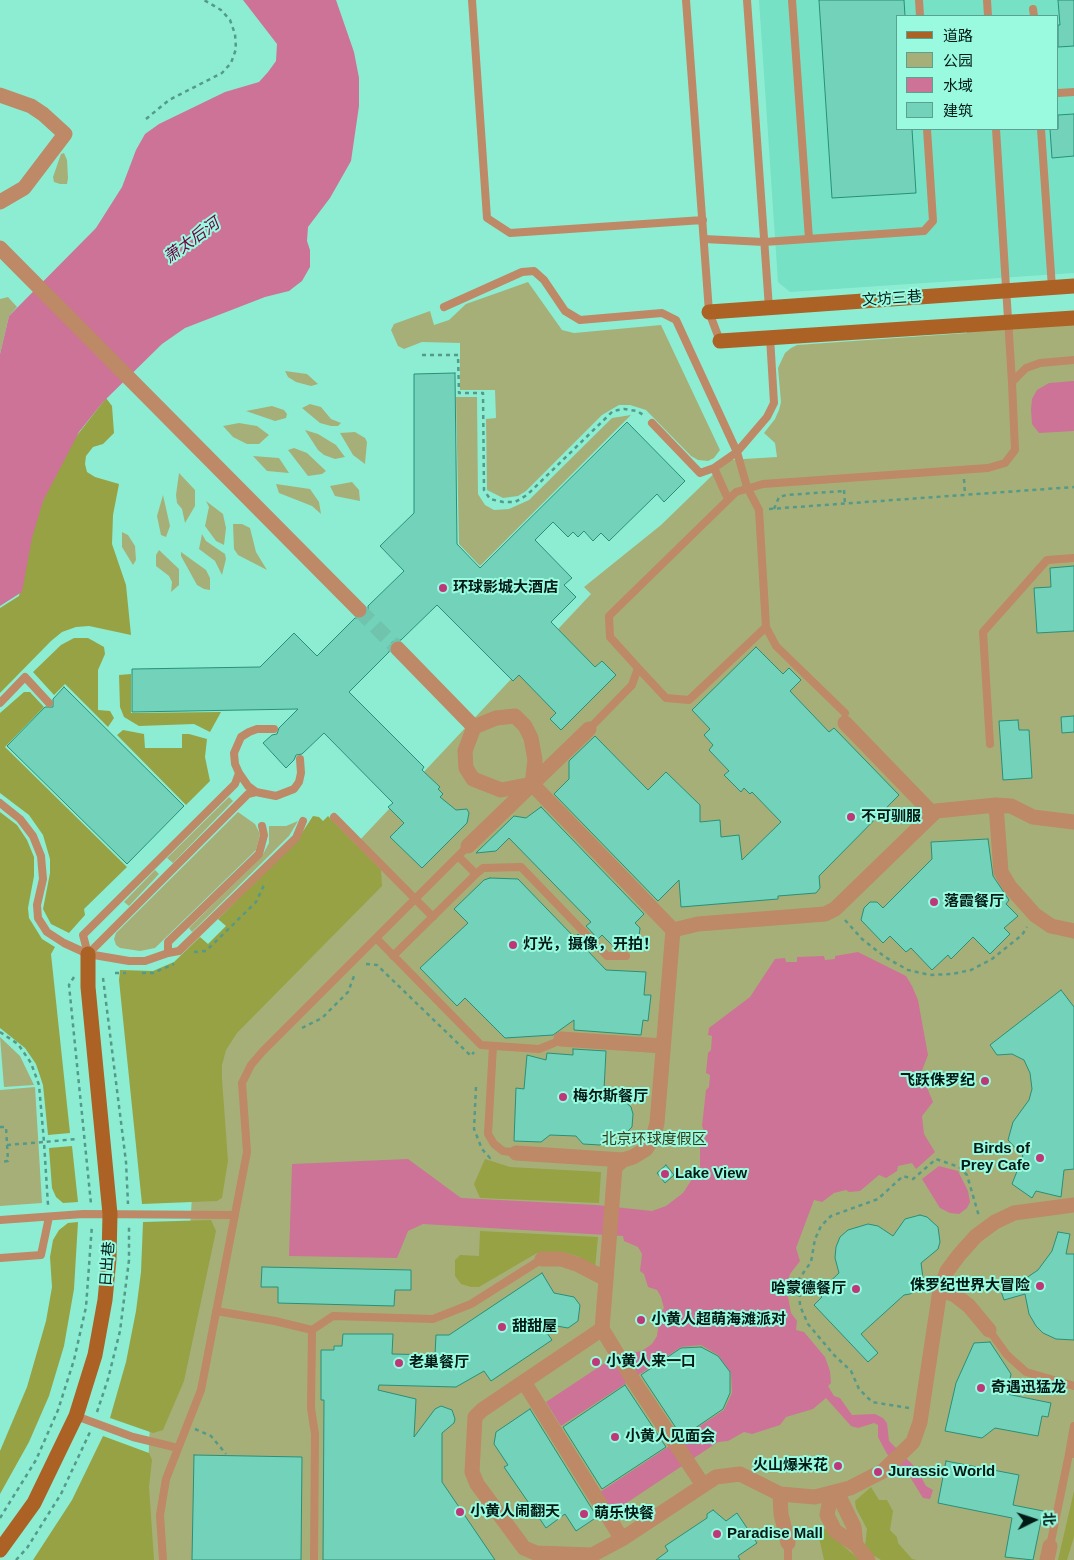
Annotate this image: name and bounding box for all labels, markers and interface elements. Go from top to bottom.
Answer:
legend [896,15,1059,130]
text: 道路 [943,27,973,44]
text: 公园 [943,52,973,69]
text: 水域 [943,77,973,94]
text: 建筑 [943,102,973,119]
water label: 萧太后河 [160,214,224,268]
street label: 文坊三巷 [861,288,923,310]
place label: 环球影城大酒店 [453,579,558,597]
marker: 环球影城大酒店 [437,582,449,594]
place label: 不可驯服 [861,808,921,826]
marker: 不可驯服 [845,811,857,823]
place label: 落霞餐厅 [944,893,1004,911]
marker: 落霞餐厅 [928,896,940,908]
place label: 灯光，摄像，开拍！ [523,936,658,954]
marker: 灯光，摄像，开拍！ [507,939,519,951]
place label: 飞跃侏罗纪 [900,1072,975,1090]
marker: 飞跃侏罗纪 [979,1075,991,1087]
place label: 梅尔斯餐厅 [573,1088,648,1106]
marker: 梅尔斯餐厅 [557,1091,569,1103]
park label: 北京环球度假区 [602,1131,706,1149]
place label: Birds of Prey Cafe [961,1140,1030,1175]
marker: Birds of Prey Cafe [1034,1152,1046,1164]
place label: Lake View [675,1165,747,1183]
marker: Lake View [659,1168,671,1180]
street label: 日出巷 [97,1241,119,1287]
place label: 侏罗纪世界大冒险 [910,1277,1030,1295]
place label: 哈蒙德餐厅 [771,1280,846,1298]
marker: 侏罗纪世界大冒险 [1034,1280,1046,1292]
marker: 哈蒙德餐厅 [850,1283,862,1295]
place label: 小黄人超萌海滩派对 [651,1311,786,1329]
marker: 小黄人超萌海滩派对 [635,1314,647,1326]
place label: 甜甜屋 [512,1318,557,1336]
marker: 甜甜屋 [496,1321,508,1333]
place label: 小黄人来一口 [606,1353,696,1371]
place label: 老巢餐厅 [409,1354,469,1372]
marker: 小黄人来一口 [590,1356,602,1368]
marker: 老巢餐厅 [393,1357,405,1369]
place label: 奇遇迅猛龙 [991,1379,1066,1397]
marker: 奇遇迅猛龙 [975,1382,987,1394]
place label: 小黄人见面会 [625,1428,715,1446]
marker: 小黄人见面会 [609,1431,621,1443]
place label: 火山爆米花 [753,1457,828,1475]
marker: 火山爆米花 [832,1460,844,1472]
place label: Jurassic World [888,1463,995,1481]
marker: Jurassic World [872,1466,884,1478]
north arrow [1009,1495,1059,1545]
place label: 小黄人闹翻天 [470,1503,560,1521]
place label: 萌乐快餐 [594,1505,654,1523]
marker: 小黄人闹翻天 [454,1506,466,1518]
marker: 萌乐快餐 [578,1508,590,1520]
text: 北 [1040,1511,1057,1526]
place label: Paradise Mall [727,1525,823,1543]
marker: Paradise Mall [711,1528,723,1540]

